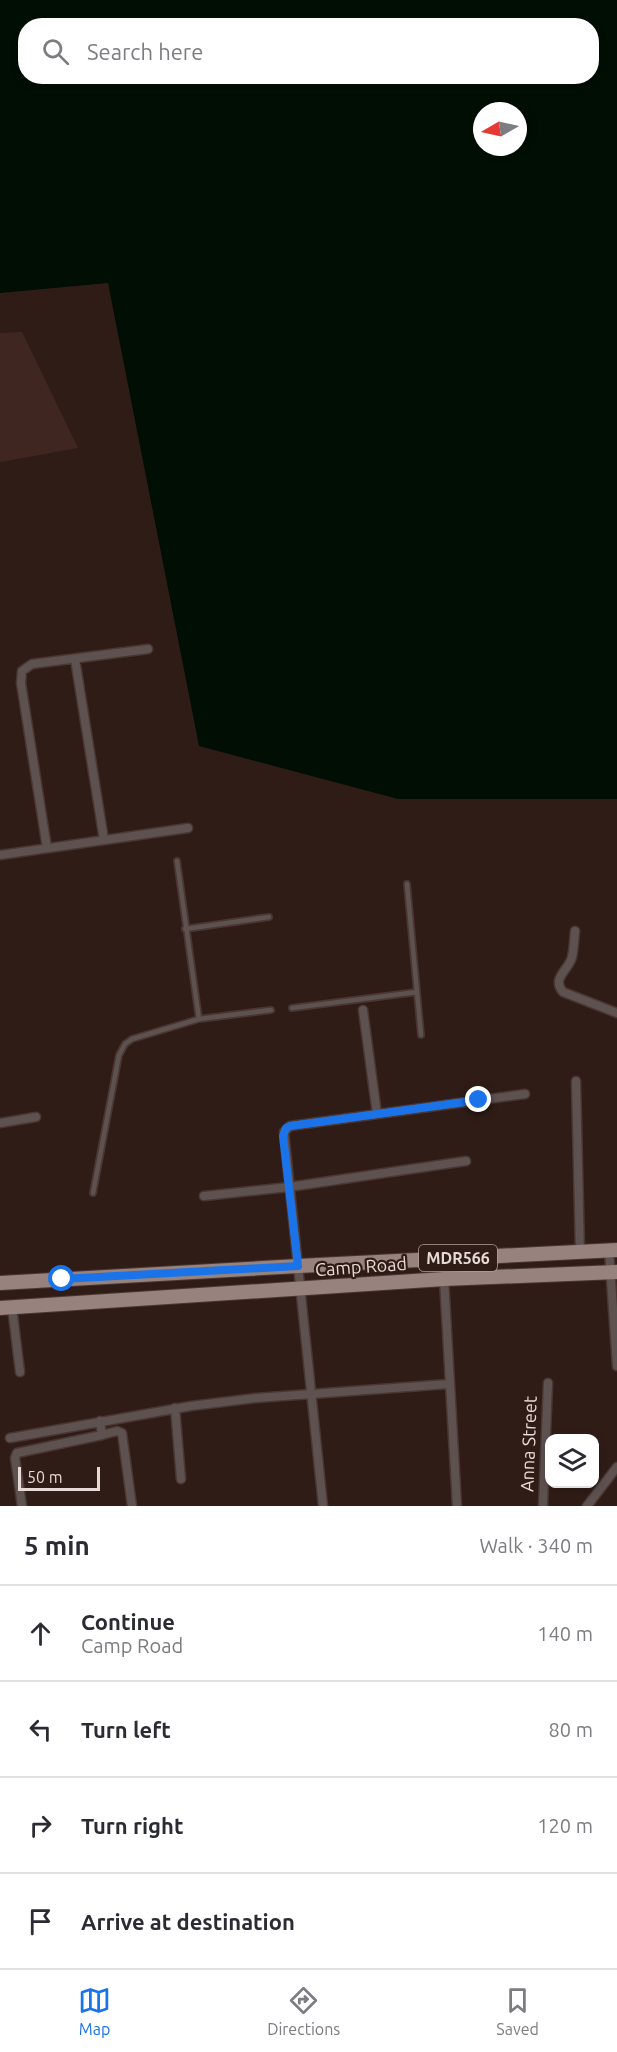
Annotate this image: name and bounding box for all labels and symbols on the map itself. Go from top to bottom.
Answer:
north arrow [473,102,527,156]
route end [465,1086,491,1112]
road number: MDR566 [419,1245,497,1271]
street label: Camp Road [314,1253,408,1279]
route start [48,1265,74,1291]
street label: Anna Street [516,1396,540,1492]
scale bar [18,1464,100,1492]

